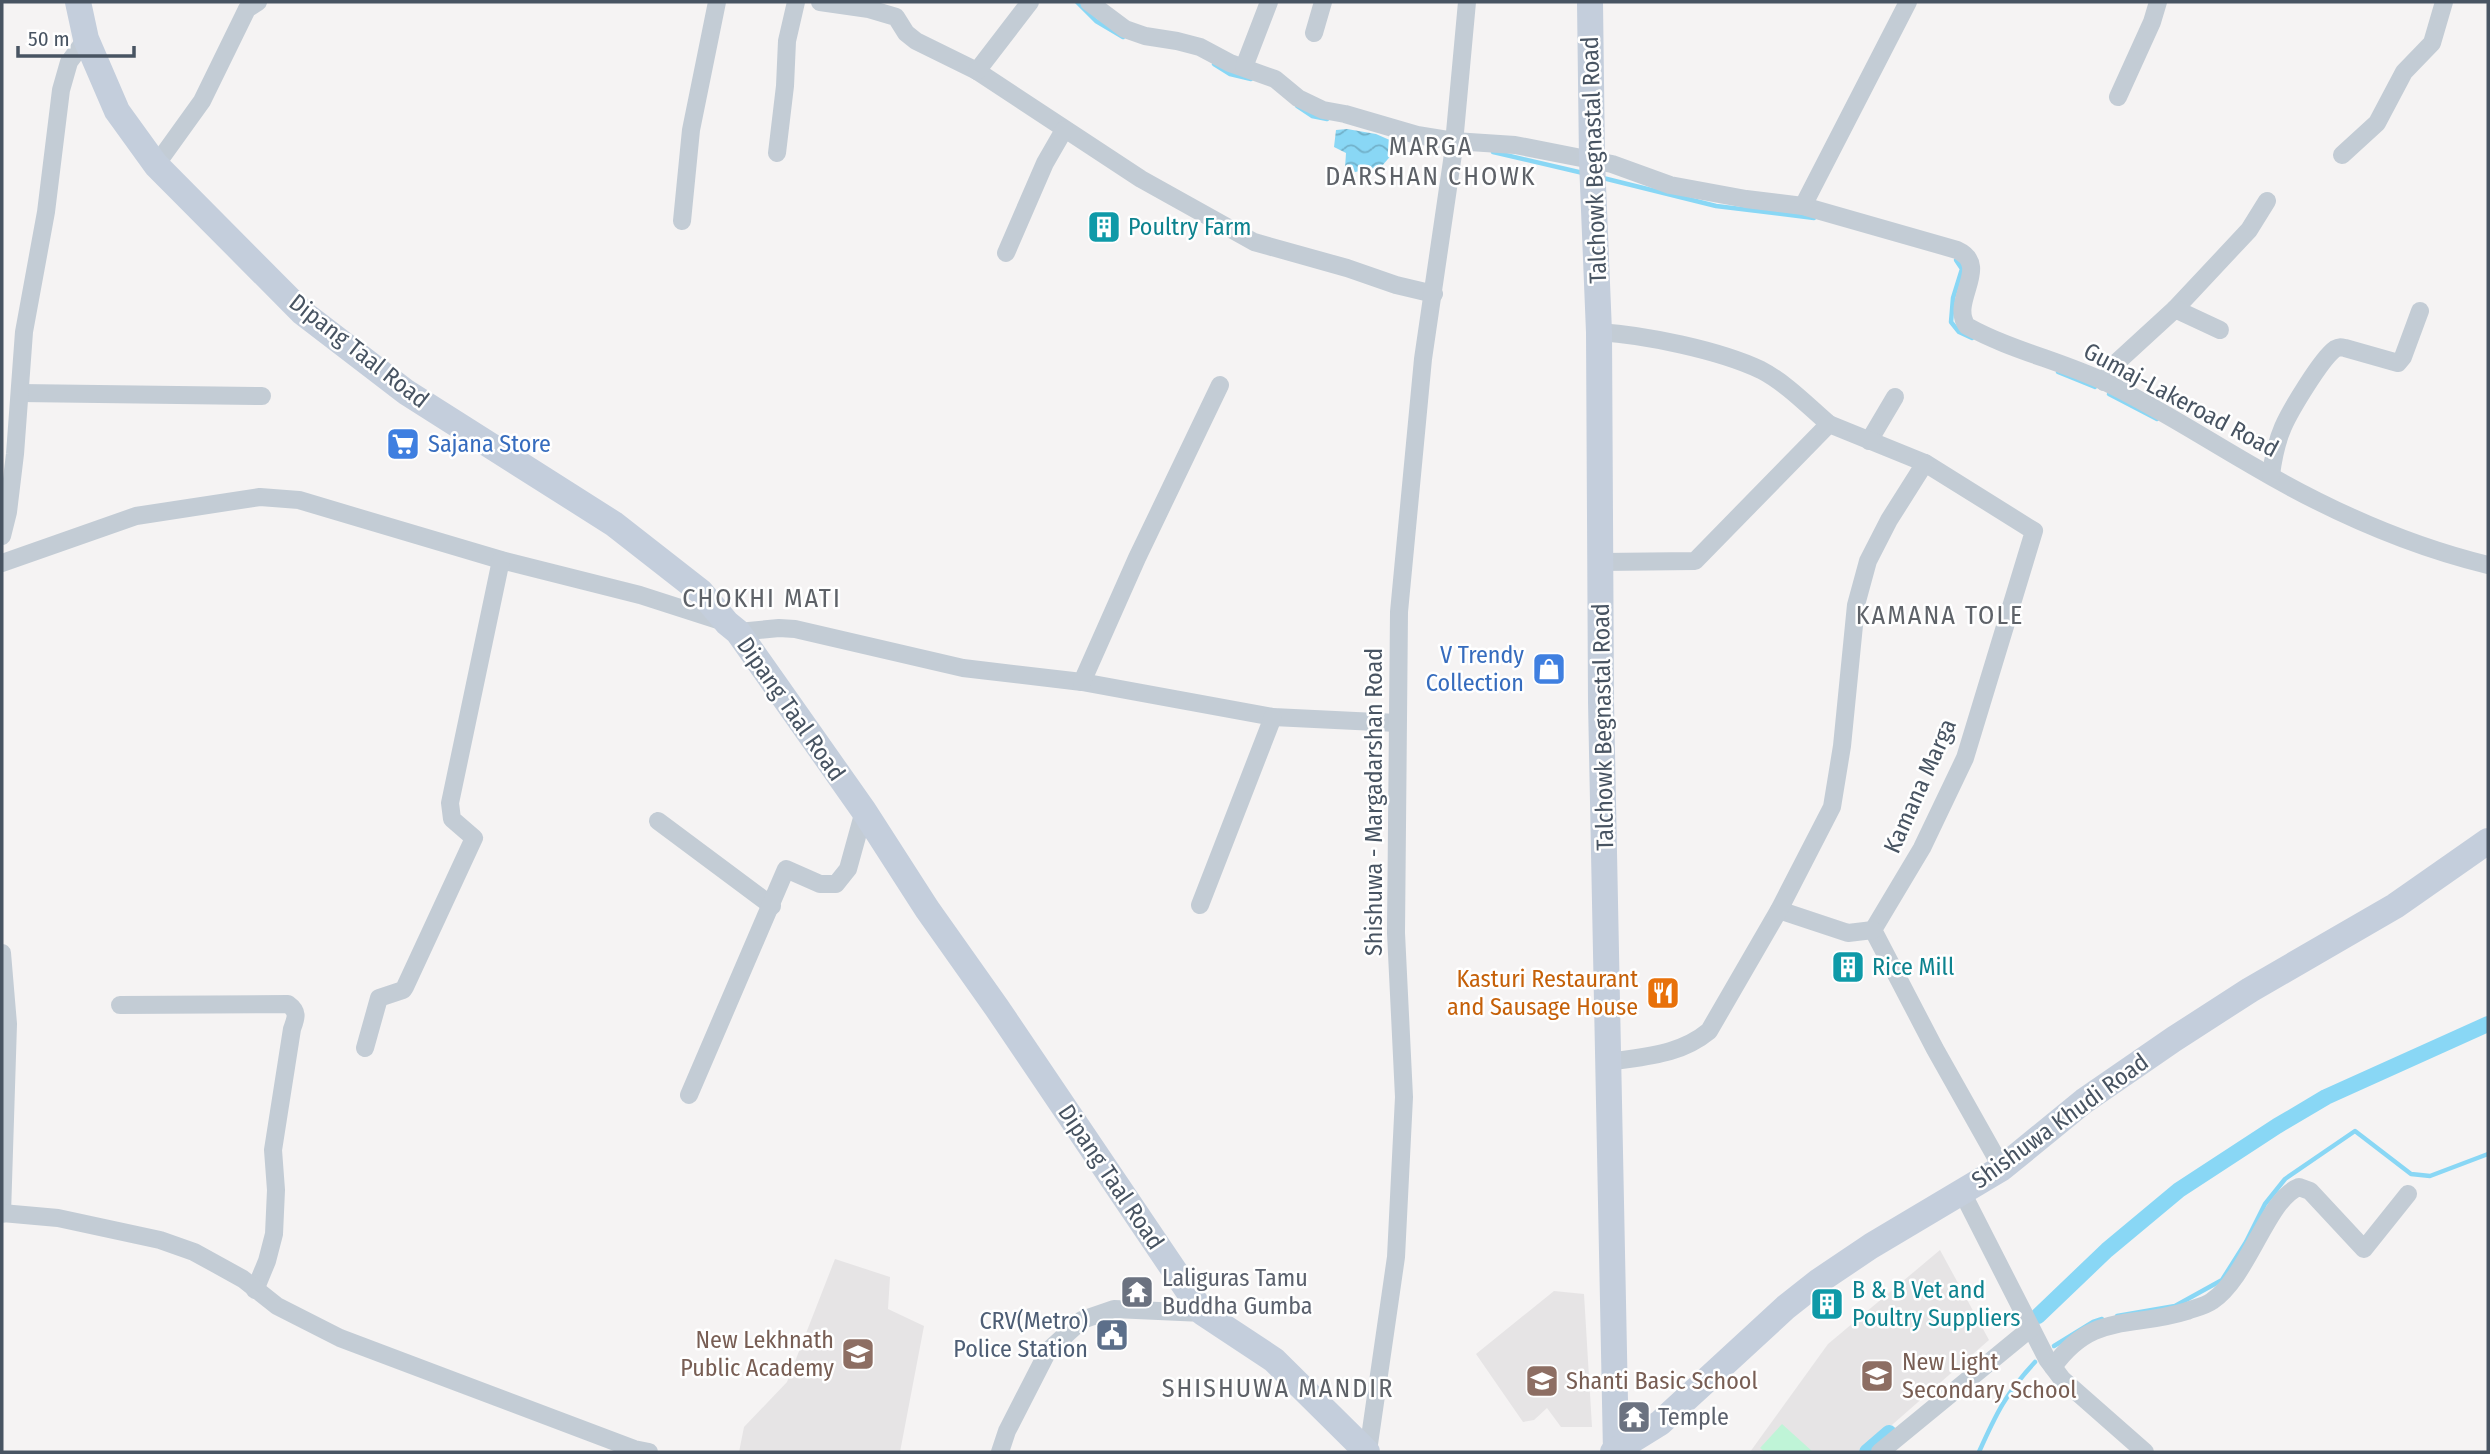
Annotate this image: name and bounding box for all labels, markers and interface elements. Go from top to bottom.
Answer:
scale bar [18,14,133,58]
text: 50 m [28,26,70,52]
street label: Talchowk Begnastal Road [1576,36,1612,284]
district label: MARGA DARSHAN CHOWK [1325,131,1537,192]
building icon: Poultry Farm [1085,208,1123,246]
place label: Poultry Farm [1128,213,1252,241]
street label: Dipang Taal Road [284,288,434,414]
street label: Gumaj-Lakeroad Road [2079,337,2283,463]
supermarket icon: Sajana Store [384,425,422,463]
place label: Sajana Store [428,430,551,458]
district label: CHOKHI MATI [682,583,842,614]
district label: KAMANA TOLE [1856,600,2024,631]
street label: Talchowk Begnastal Road [1587,603,1619,851]
street label: Dipang Taal Road [731,632,851,786]
place label: V Trendy Collection [1426,641,1524,697]
street label: Shishuwa - Margadarshan Road [1360,648,1388,956]
shop icon: V Trendy Collection [1530,650,1568,688]
street label: Kamana Marga [1878,715,1962,857]
building icon: Rice Mill [1829,948,1867,986]
place label: Rice Mill [1872,953,1954,981]
place label: Kasturi Restaurant and Sausage House [1447,965,1638,1021]
restaurant icon: Kasturi Restaurant and Sausage House [1644,974,1682,1012]
street label: Shishuwa Khudi Road [1966,1048,2154,1194]
street label: Dipang Taal Road [1052,1099,1170,1255]
place label: Laliguras Tamu Buddha Gumba [1162,1264,1313,1320]
temple icon: Laliguras Tamu Buddha Gumba [1118,1273,1156,1311]
place label: B & B Vet and Poultry Suppliers [1852,1276,2020,1332]
building icon: B & B Vet and Poultry Suppliers [1808,1285,1846,1323]
place label: CRV(Metro) Police Station [953,1307,1088,1363]
public building icon: CRV(Metro) Police Station [1093,1316,1131,1354]
place label: New Lekhnath Public Academy [680,1326,834,1382]
school or university icon: New Lekhnath Public Academy [839,1335,877,1373]
place label: New Light Secondary School [1902,1348,2077,1404]
school or university icon: New Light Secondary School [1858,1357,1896,1395]
school or university icon: Shanti Basic School [1523,1362,1561,1400]
place label: Shanti Basic School [1566,1367,1758,1395]
district label: SHISHUWA MANDIR [1162,1373,1394,1404]
temple icon: Temple [1615,1398,1653,1436]
place label: Temple [1658,1403,1729,1431]

